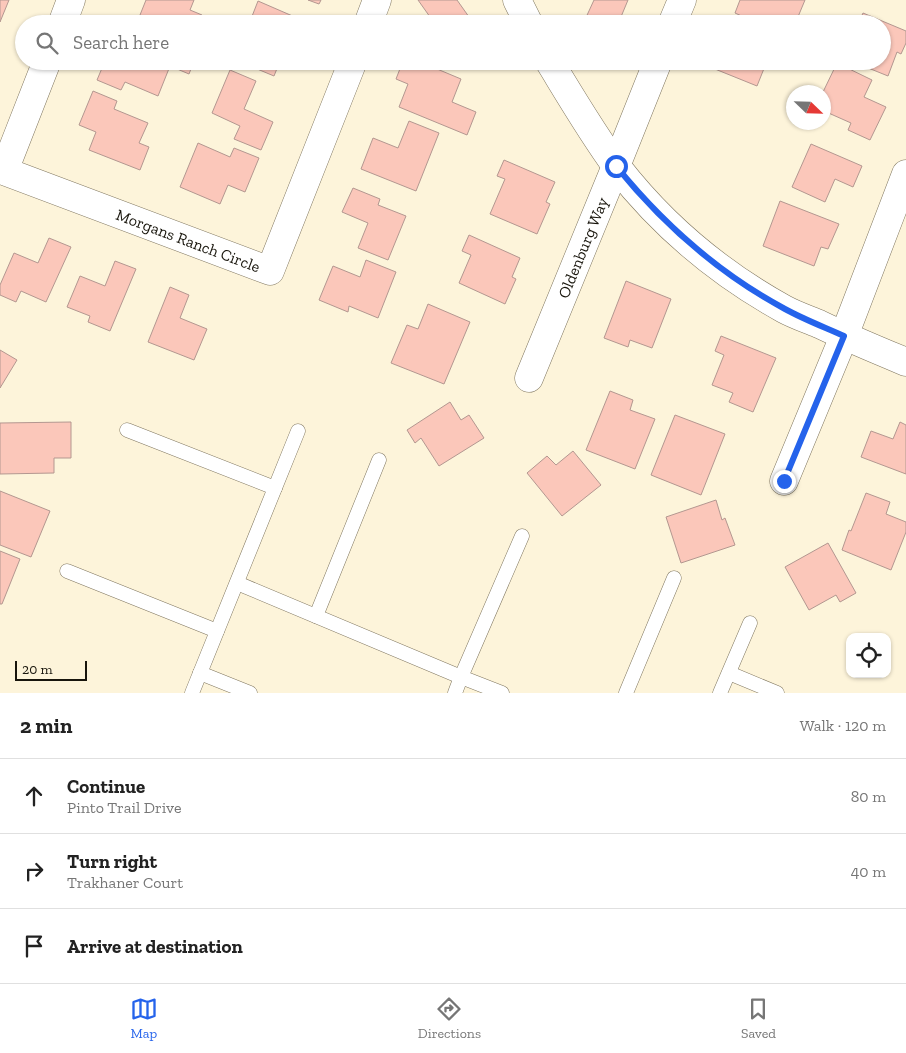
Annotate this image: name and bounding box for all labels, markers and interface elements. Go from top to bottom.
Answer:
search box [15,15,891,70]
icon: search [33,29,61,57]
text: Search here [73,31,169,54]
north arrow [786,85,831,130]
route start [605,155,628,178]
street label: Oldenburg Way [554,194,612,301]
street label: Morgans Ranch Circle [113,205,263,276]
route end [773,470,796,493]
map controls [846,633,891,678]
button: locate [846,633,891,678]
scale bar [15,658,88,681]
text: 20 m [22,661,53,678]
text: 2 min [20,713,72,738]
text: Walk · 120 m [800,716,886,735]
text: Continue [67,775,145,798]
icon: ahead [20,782,48,810]
text: 80 m [851,787,886,806]
text: Pinto Trail Drive [67,798,181,817]
text: Turn right [67,850,157,873]
icon: right [20,857,48,885]
text: 40 m [851,862,886,881]
text: Trakhaner Court [67,873,183,892]
icon: arrive [20,932,48,960]
text: Arrive at destination [67,935,243,958]
tab: Map [130,995,158,1042]
tab: Directions [418,995,481,1042]
tab: Saved [741,995,776,1042]

